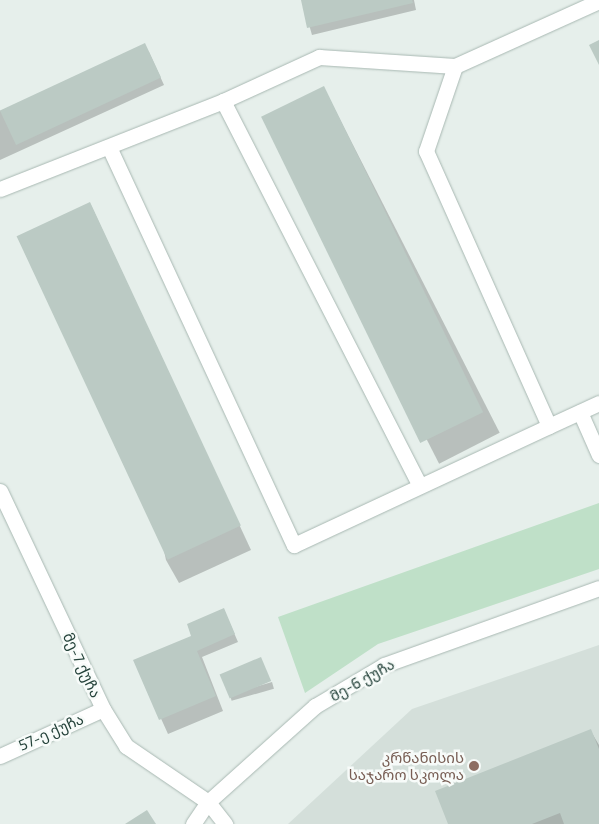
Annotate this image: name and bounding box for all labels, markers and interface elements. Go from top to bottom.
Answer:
street label: მე-7 ქუჩა [59,630,105,700]
street label: მე-6 ქუჩა [326,655,398,705]
street label: 57-ე ქუჩა [16,710,86,754]
place label: კრწანისის საჯარო სკოლა [349,748,464,783]
marker: კრწანისის საჯარო სკოლა [468,760,480,772]

